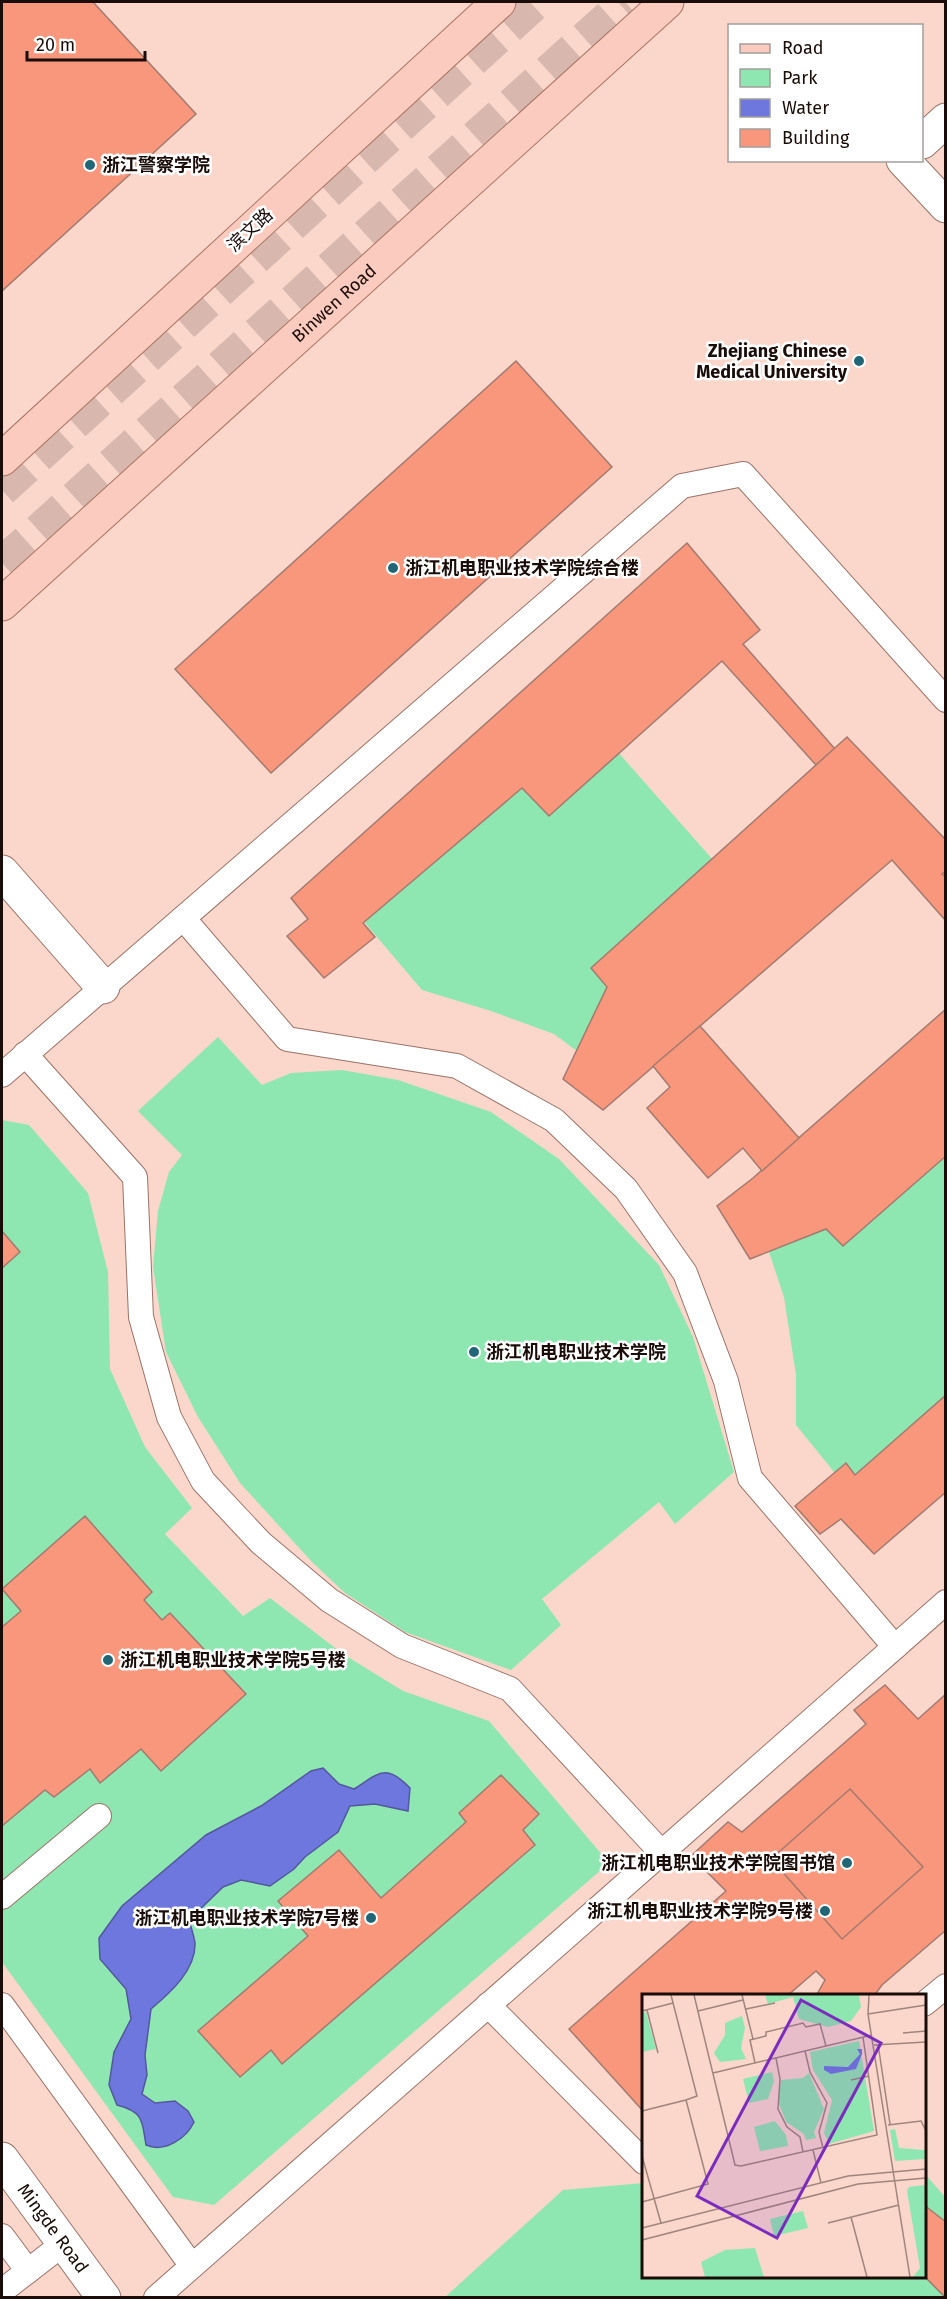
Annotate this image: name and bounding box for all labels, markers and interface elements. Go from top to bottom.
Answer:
scale bar [27,24,146,62]
legend [728,24,923,162]
text: 20 m [36,34,75,56]
text: Road [782,37,824,59]
text: Park [782,67,818,89]
text: Water [782,97,829,119]
text: Building [782,127,850,149]
place label: 浙江警察学院 [102,154,210,176]
marker: 浙江警察学院 [83,158,97,172]
street label: 滨文路 [223,204,277,256]
street label: Binwen Road [287,260,381,347]
place label: Zhejiang Chinese Medical University [696,340,848,383]
marker: Zhejiang Chinese Medical University [852,354,866,368]
place label: 浙江机电职业技术学院综合楼 [405,557,639,579]
marker: 浙江机电职业技术学院综合楼 [386,561,400,575]
place label: 浙江机电职业技术学院 [486,1341,666,1363]
marker: 浙江机电职业技术学院 [467,1345,481,1359]
place label: 浙江机电职业技术学院5号楼 [120,1649,346,1671]
marker: 浙江机电职业技术学院5号楼 [101,1653,115,1667]
place label: 浙江机电职业技术学院图书馆 [601,1852,835,1874]
marker: 浙江机电职业技术学院图书馆 [840,1856,854,1870]
place label: 浙江机电职业技术学院9号楼 [587,1900,813,1922]
marker: 浙江机电职业技术学院9号楼 [818,1904,832,1918]
place label: 浙江机电职业技术学院7号楼 [135,1907,359,1929]
marker: 浙江机电职业技术学院7号楼 [364,1911,378,1925]
inset map [642,1994,926,2278]
street label: Mingde Road [13,2179,93,2277]

